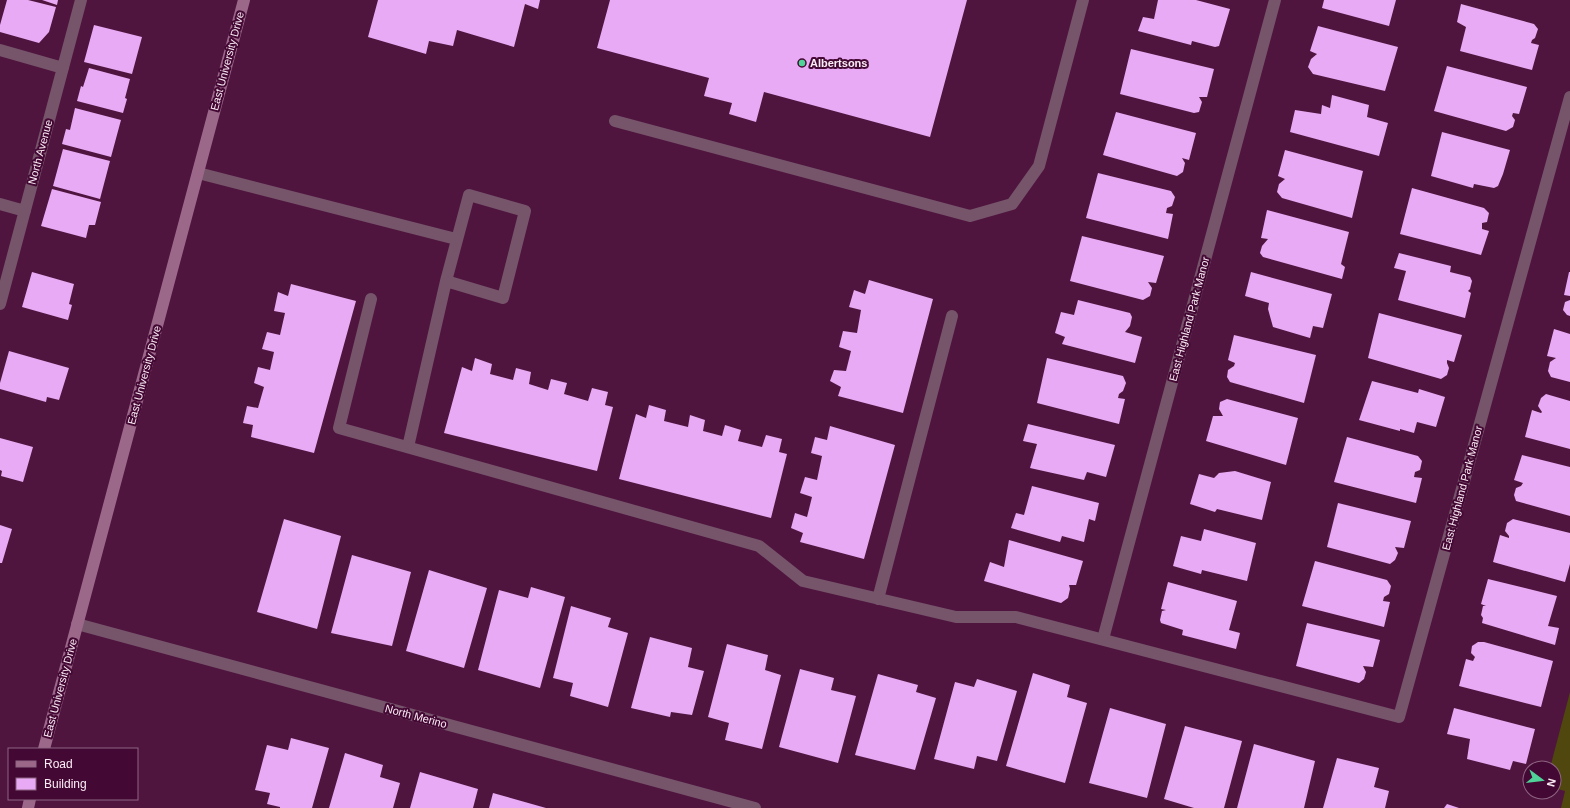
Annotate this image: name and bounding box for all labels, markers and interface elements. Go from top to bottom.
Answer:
street label: East University Drive [208,10,246,112]
place label: Albertsons [810,57,867,69]
marker: Albertsons [797,58,807,68]
street label: North Avenue [26,118,54,186]
street label: East Highland Park Manor [1167,255,1211,383]
street label: East University Drive [125,324,163,426]
street label: East Highland Park Manor [1440,424,1484,552]
street label: East University Drive [41,637,79,739]
street label: North Merino [384,702,448,730]
legend [8,748,138,800]
text: Road [44,757,73,771]
north arrow [1522,760,1562,800]
text: Building [44,777,87,791]
text: N [1545,777,1558,788]

